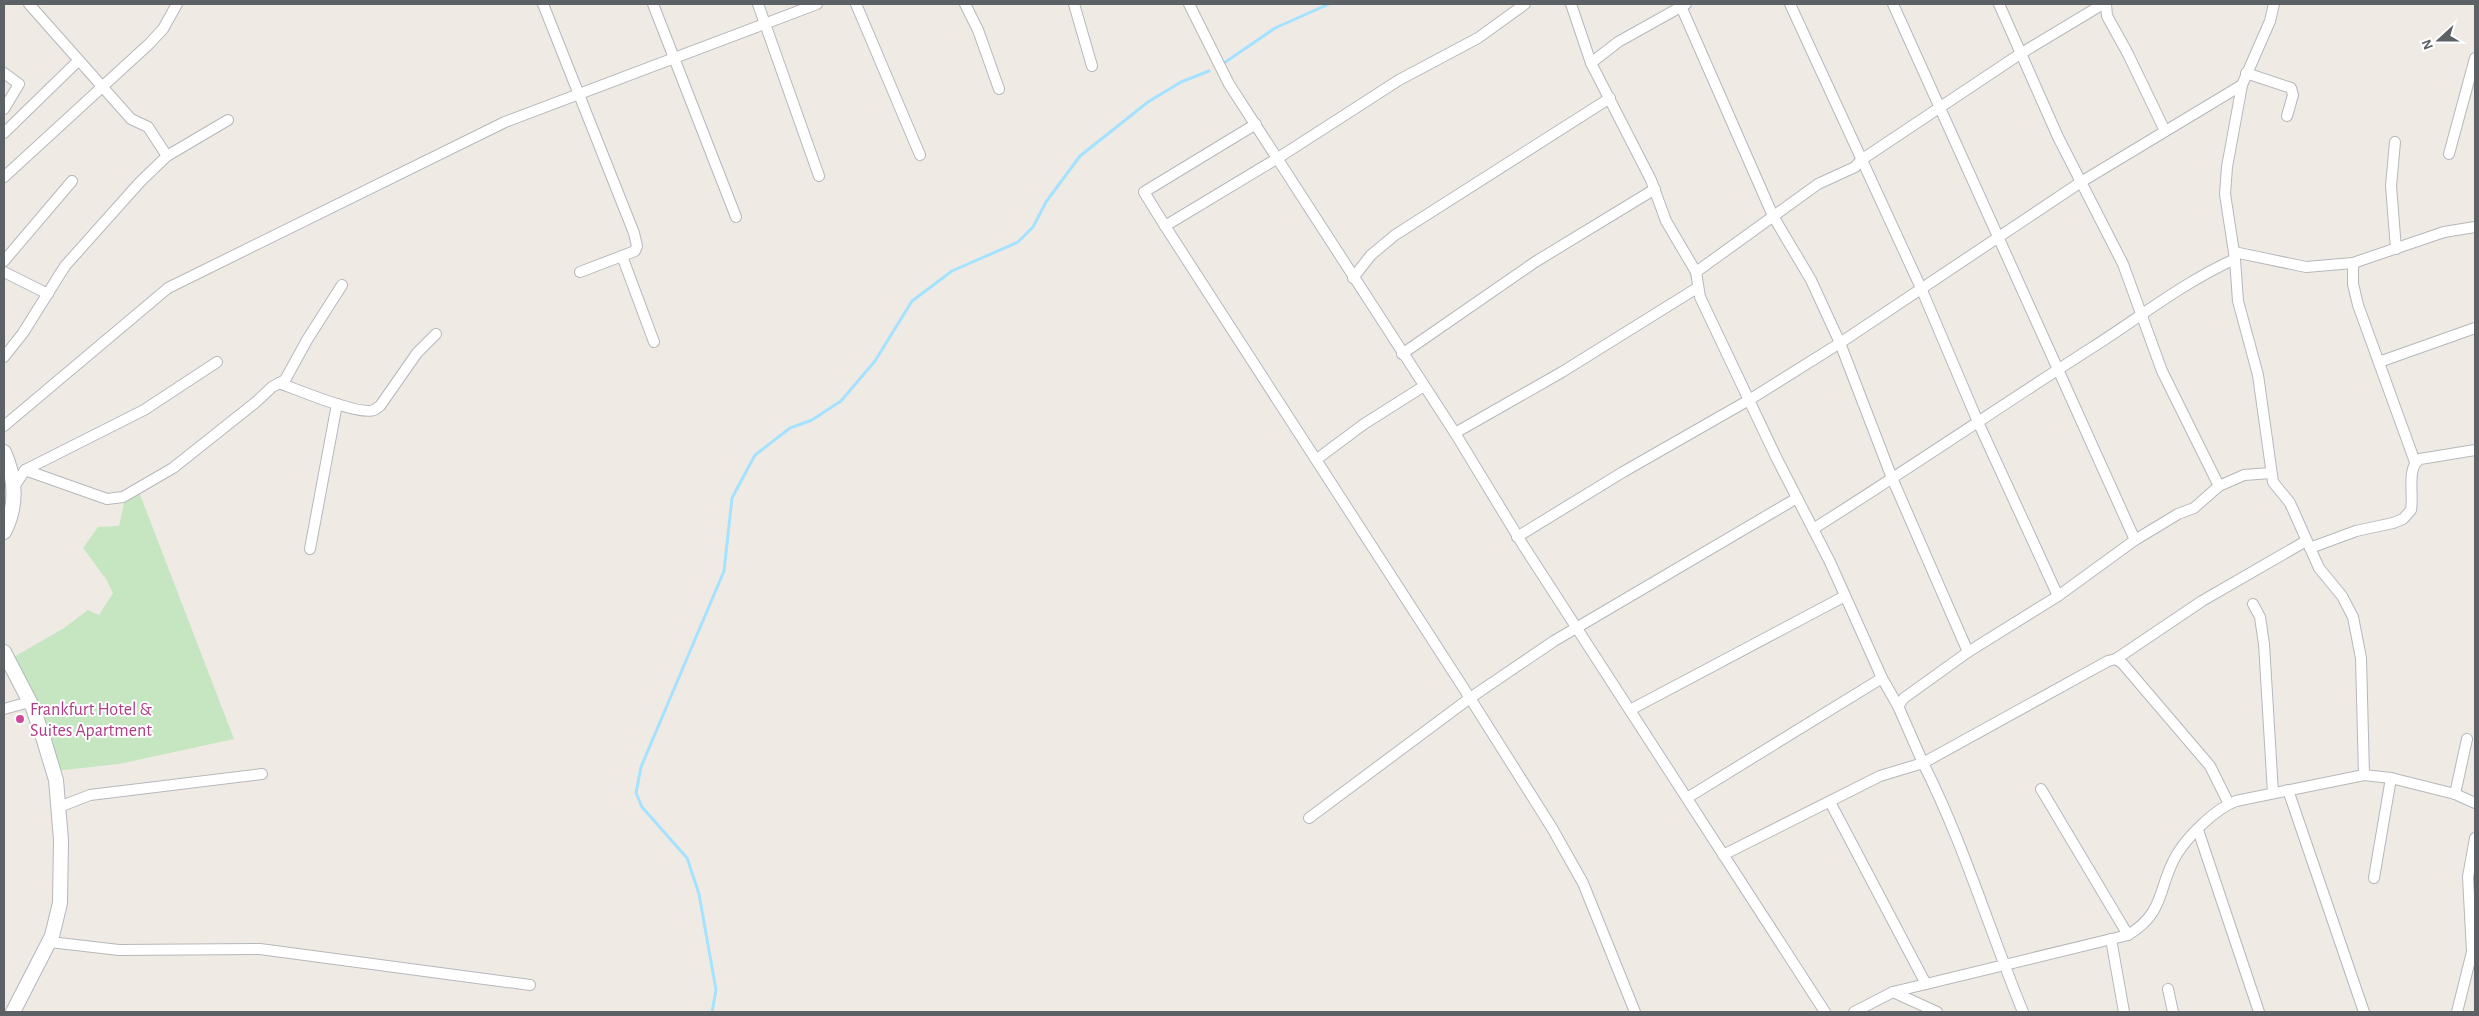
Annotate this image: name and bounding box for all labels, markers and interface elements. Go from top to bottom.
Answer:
north arrow [2414,15,2464,65]
text: N [2420,37,2436,51]
place label: Frankfurt Hotel & Suites Apartment [30,701,152,740]
marker: Frankfurt Hotel & Suites Apartment [14,713,26,725]

